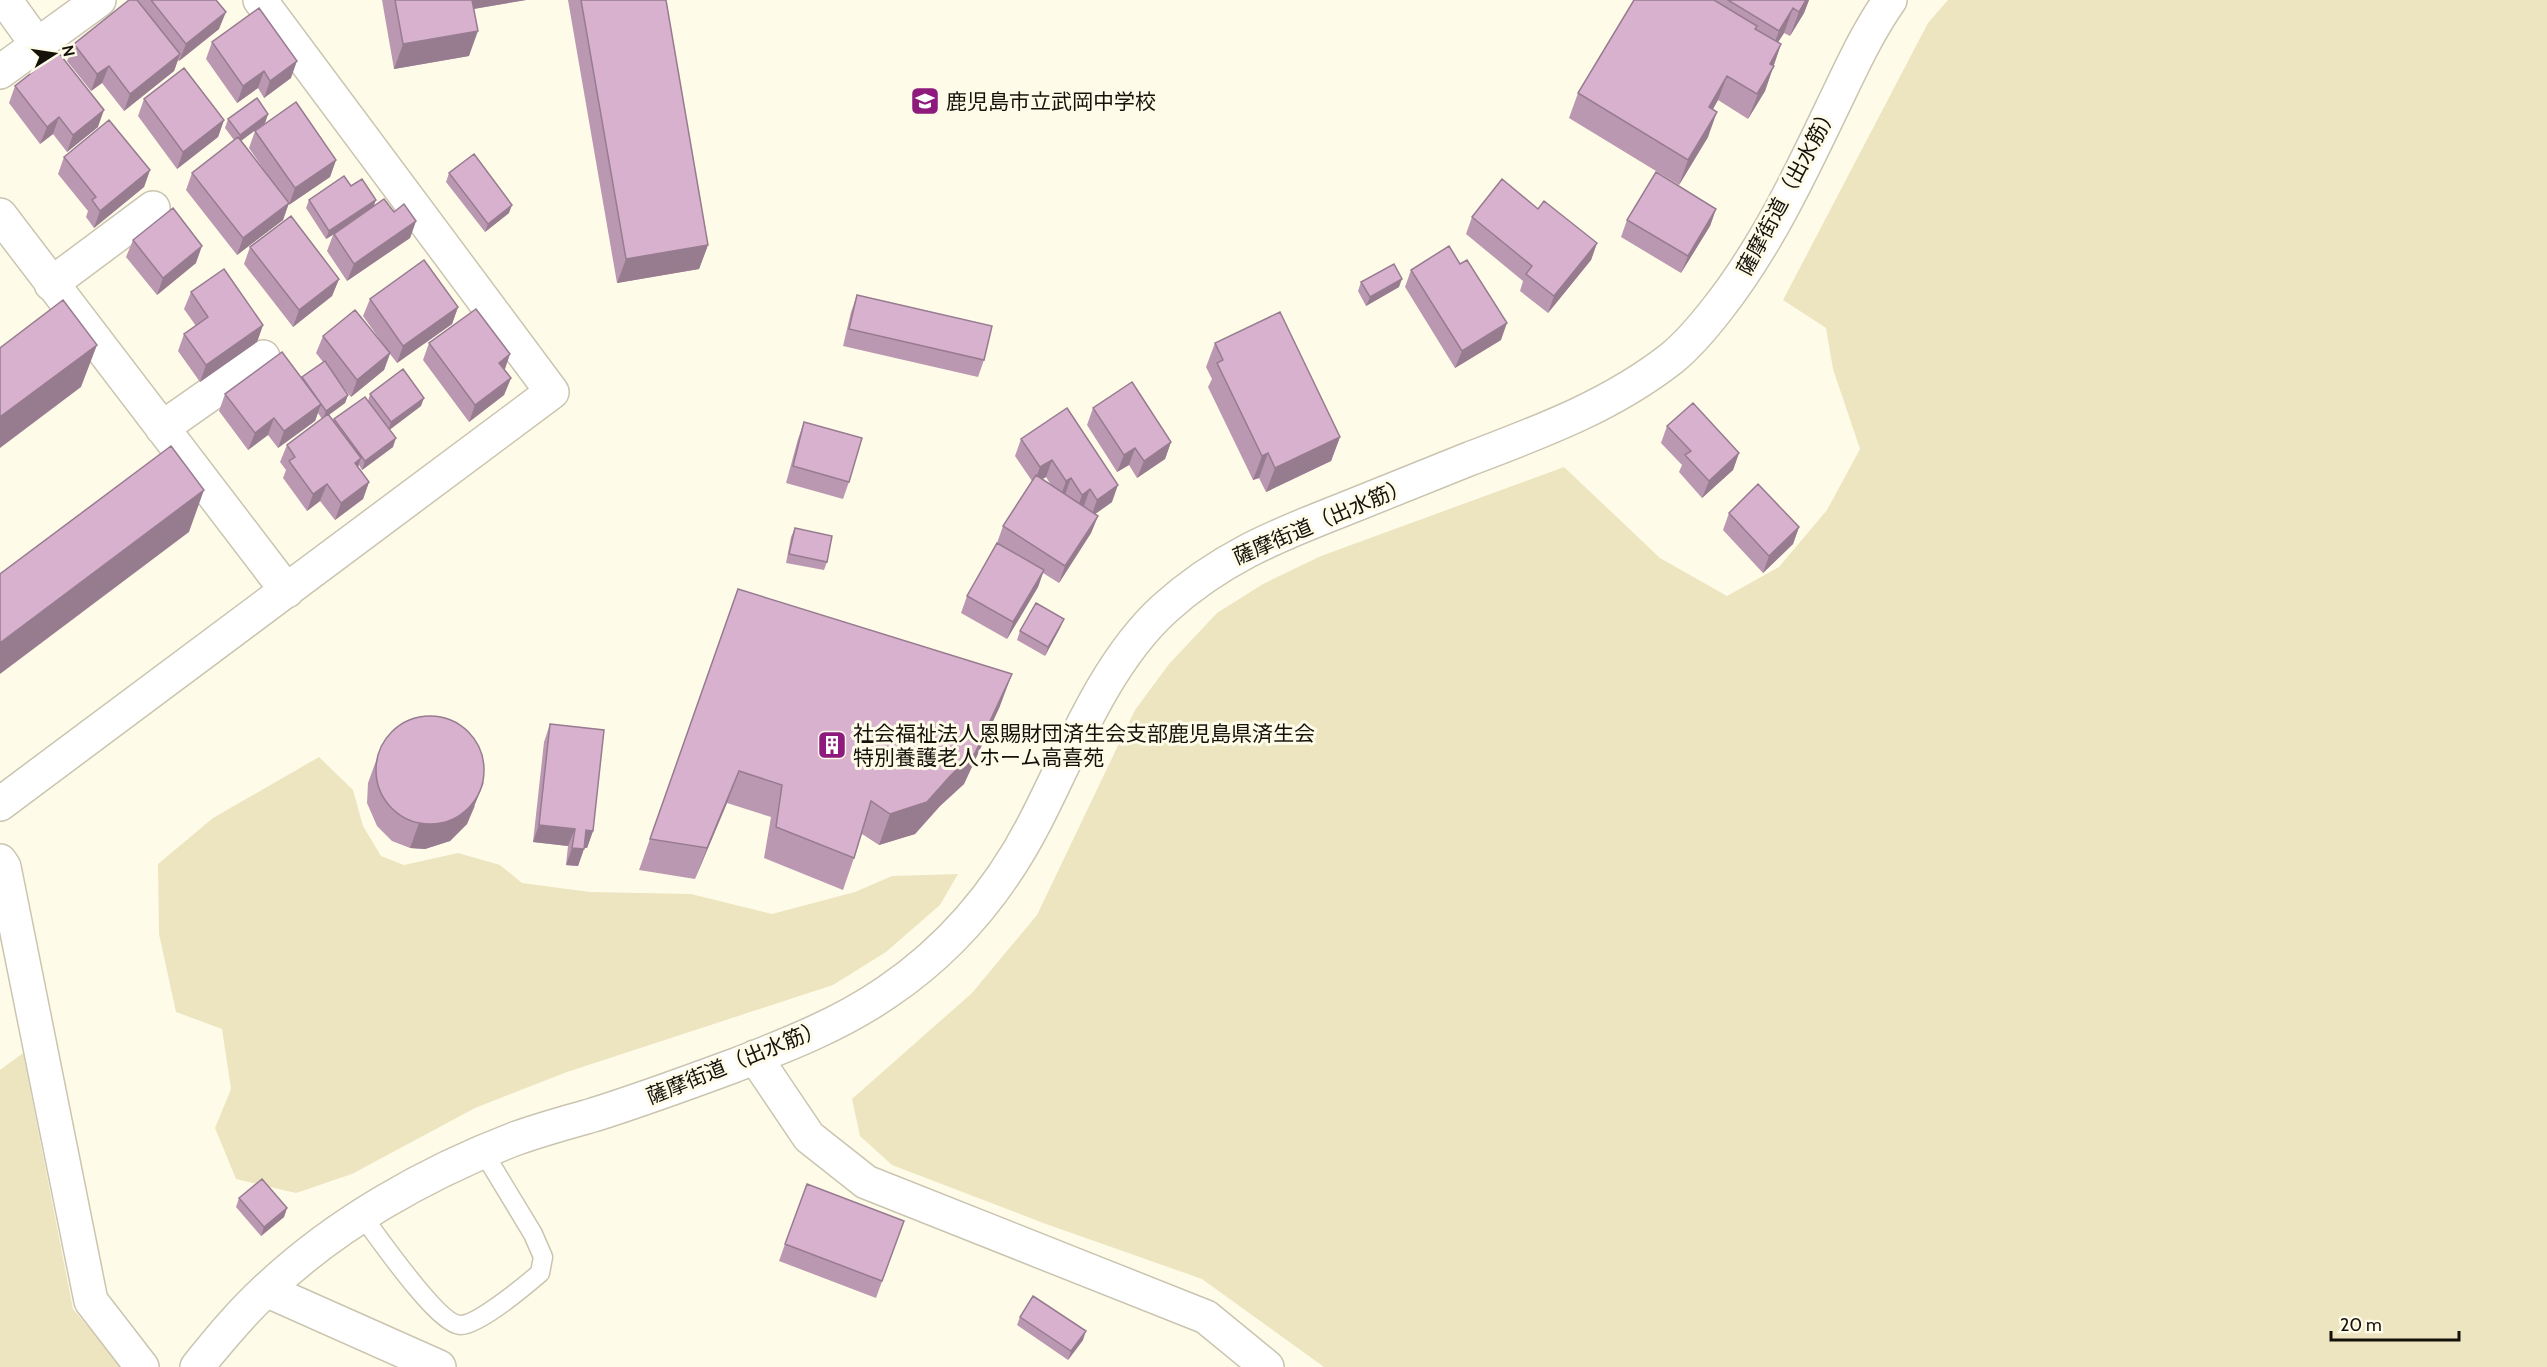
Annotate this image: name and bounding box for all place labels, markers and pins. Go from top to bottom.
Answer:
school or university icon: 鹿児島市立武岡中学校 [909,85,941,117]
place label: 鹿児島市立武岡中学校 [946,89,1156,114]
place label: 社会福祉法人恩賜財団済生会支部鹿児島県済生会 特別養護老人ホーム高喜苑 [853,721,1315,770]
building icon: 社会福祉法人恩賜財団済生会支部鹿児島県済生会 特別養護老人ホーム高喜苑 [816,729,848,761]

